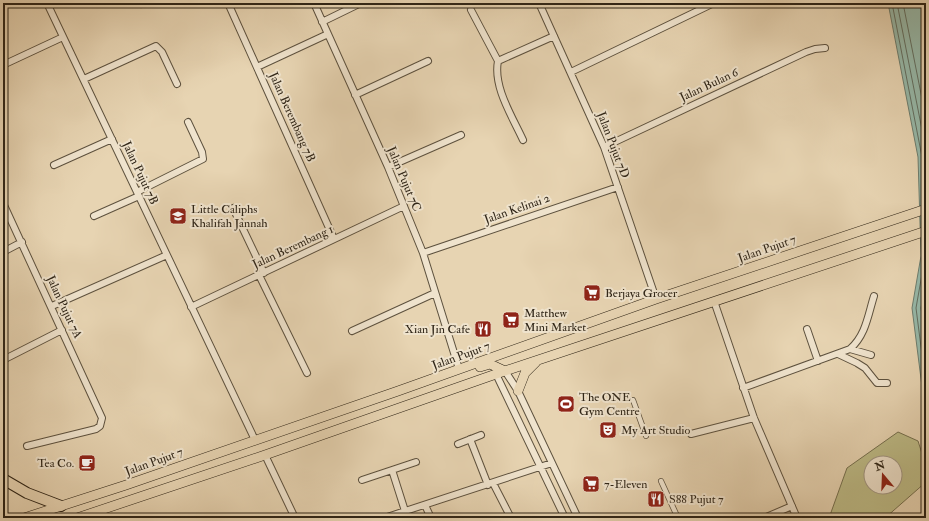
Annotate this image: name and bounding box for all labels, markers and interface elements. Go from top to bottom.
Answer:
street label: Jalan Bulan 6 [676,64,742,106]
street label: Jalan Berembang 7B [265,69,319,164]
street label: Jalan Pujut 7D [593,109,633,181]
street label: Jalan Pujut 7B [118,138,161,207]
street label: Jalan Pujut 7C [383,143,424,214]
street label: Jalan Kelinai 2 [481,191,552,228]
place label: Little Caliphs Khalifah Jannah [191,202,268,231]
school or university icon: Little Caliphs Khalifah Jannah [168,206,188,226]
street label: Jalan Berembang 1 [249,222,336,273]
street label: Jalan Pujut 7 [735,232,798,266]
street label: Jalan Pujut 7A [42,272,85,341]
supermarket icon: Berjaya Grocer [582,283,602,303]
place label: Berjaya Grocer [605,286,678,301]
place label: Matthew Mini Market [524,306,586,335]
supermarket icon: Matthew Mini Market [501,310,521,330]
restaurant icon: Xian Jin Cafe [473,319,493,339]
place label: Xian Jin Cafe [405,322,470,337]
street label: Jalan Pujut 7 [429,338,492,374]
place label: The ONE Gym Centre [579,390,639,419]
sports icon: The ONE Gym Centre [556,394,576,414]
theatre icon: My Art Studio [598,420,618,440]
place label: My Art Studio [621,423,690,438]
street label: Jalan Pujut 7 [122,444,185,480]
cafe icon: Tea Co. [77,453,97,473]
north arrow [863,455,903,495]
place label: Tea Co. [37,456,74,471]
text: N [872,458,888,474]
supermarket icon: 7-Eleven [581,474,601,494]
place label: 7-Eleven [604,477,648,492]
restaurant icon: S88 Pujut 7 [646,489,666,509]
place label: S88 Pujut 7 [669,492,724,507]

